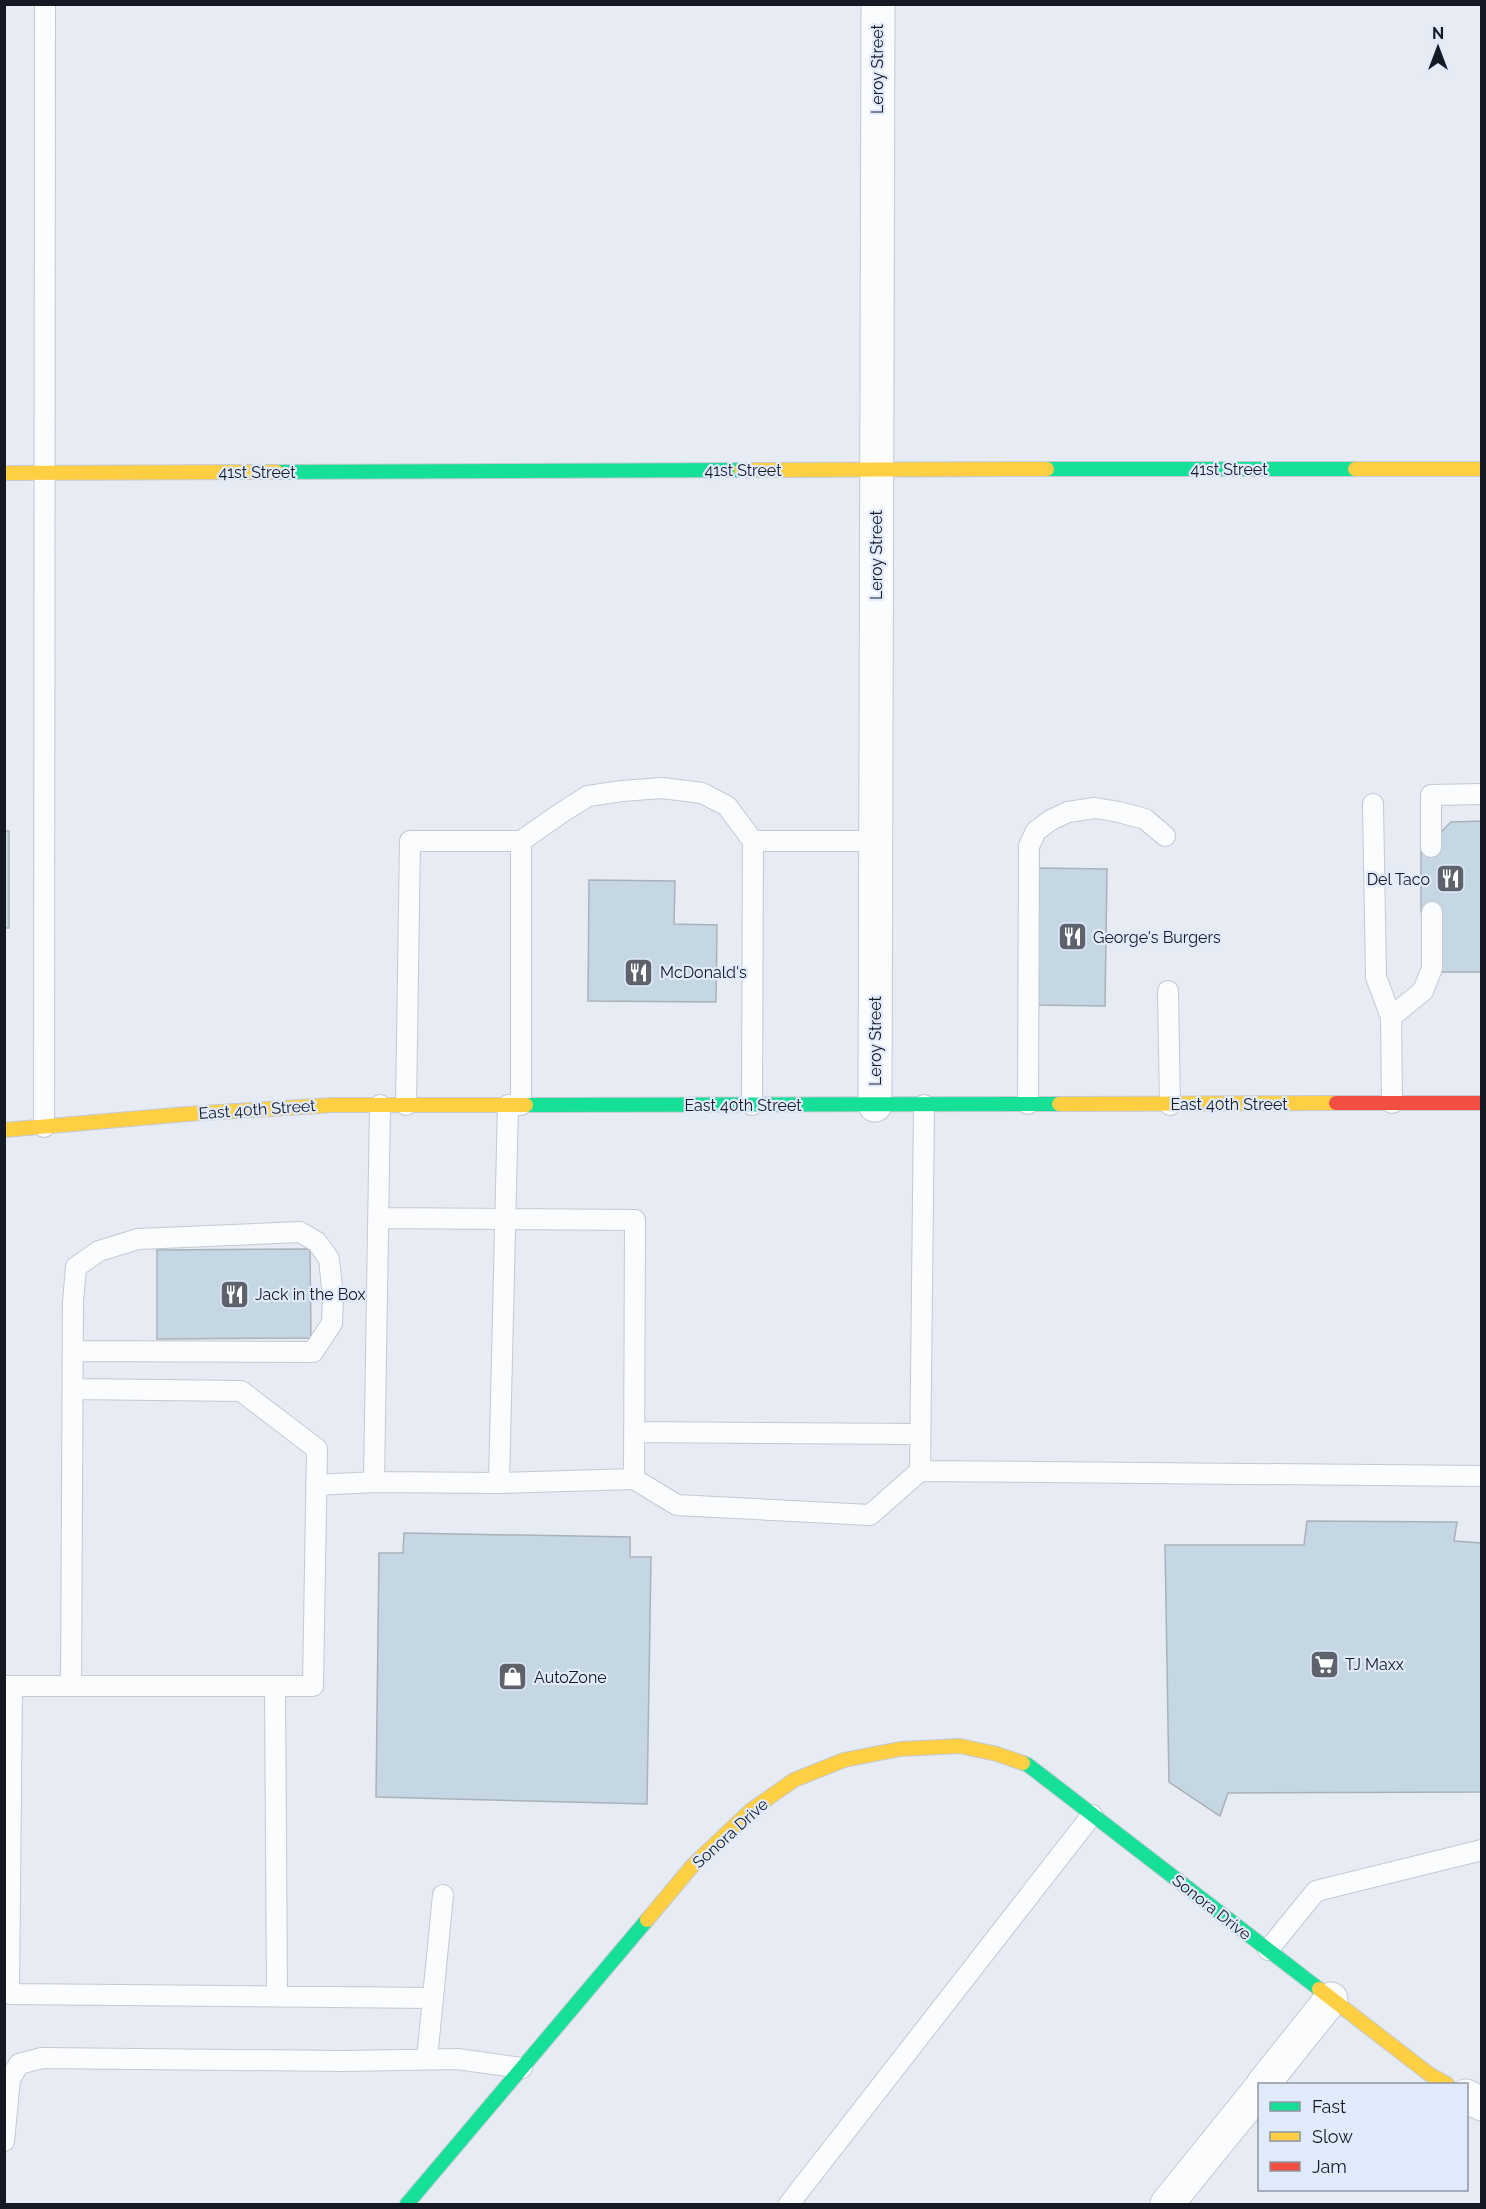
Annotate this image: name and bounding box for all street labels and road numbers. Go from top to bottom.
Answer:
street label: Leroy Street [868,23,887,114]
street label: 41st Street [1190,460,1268,479]
street label: 41st Street [704,461,782,480]
street label: 41st Street [218,463,296,482]
street label: Leroy Street [867,509,886,600]
street label: Leroy Street [866,995,885,1086]
street label: East 40th Street [1170,1095,1288,1114]
street label: East 40th Street [198,1096,317,1123]
street label: East 40th Street [684,1096,802,1115]
street label: Sonora Drive [689,1795,772,1872]
street label: Sonora Drive [1169,1871,1255,1944]

